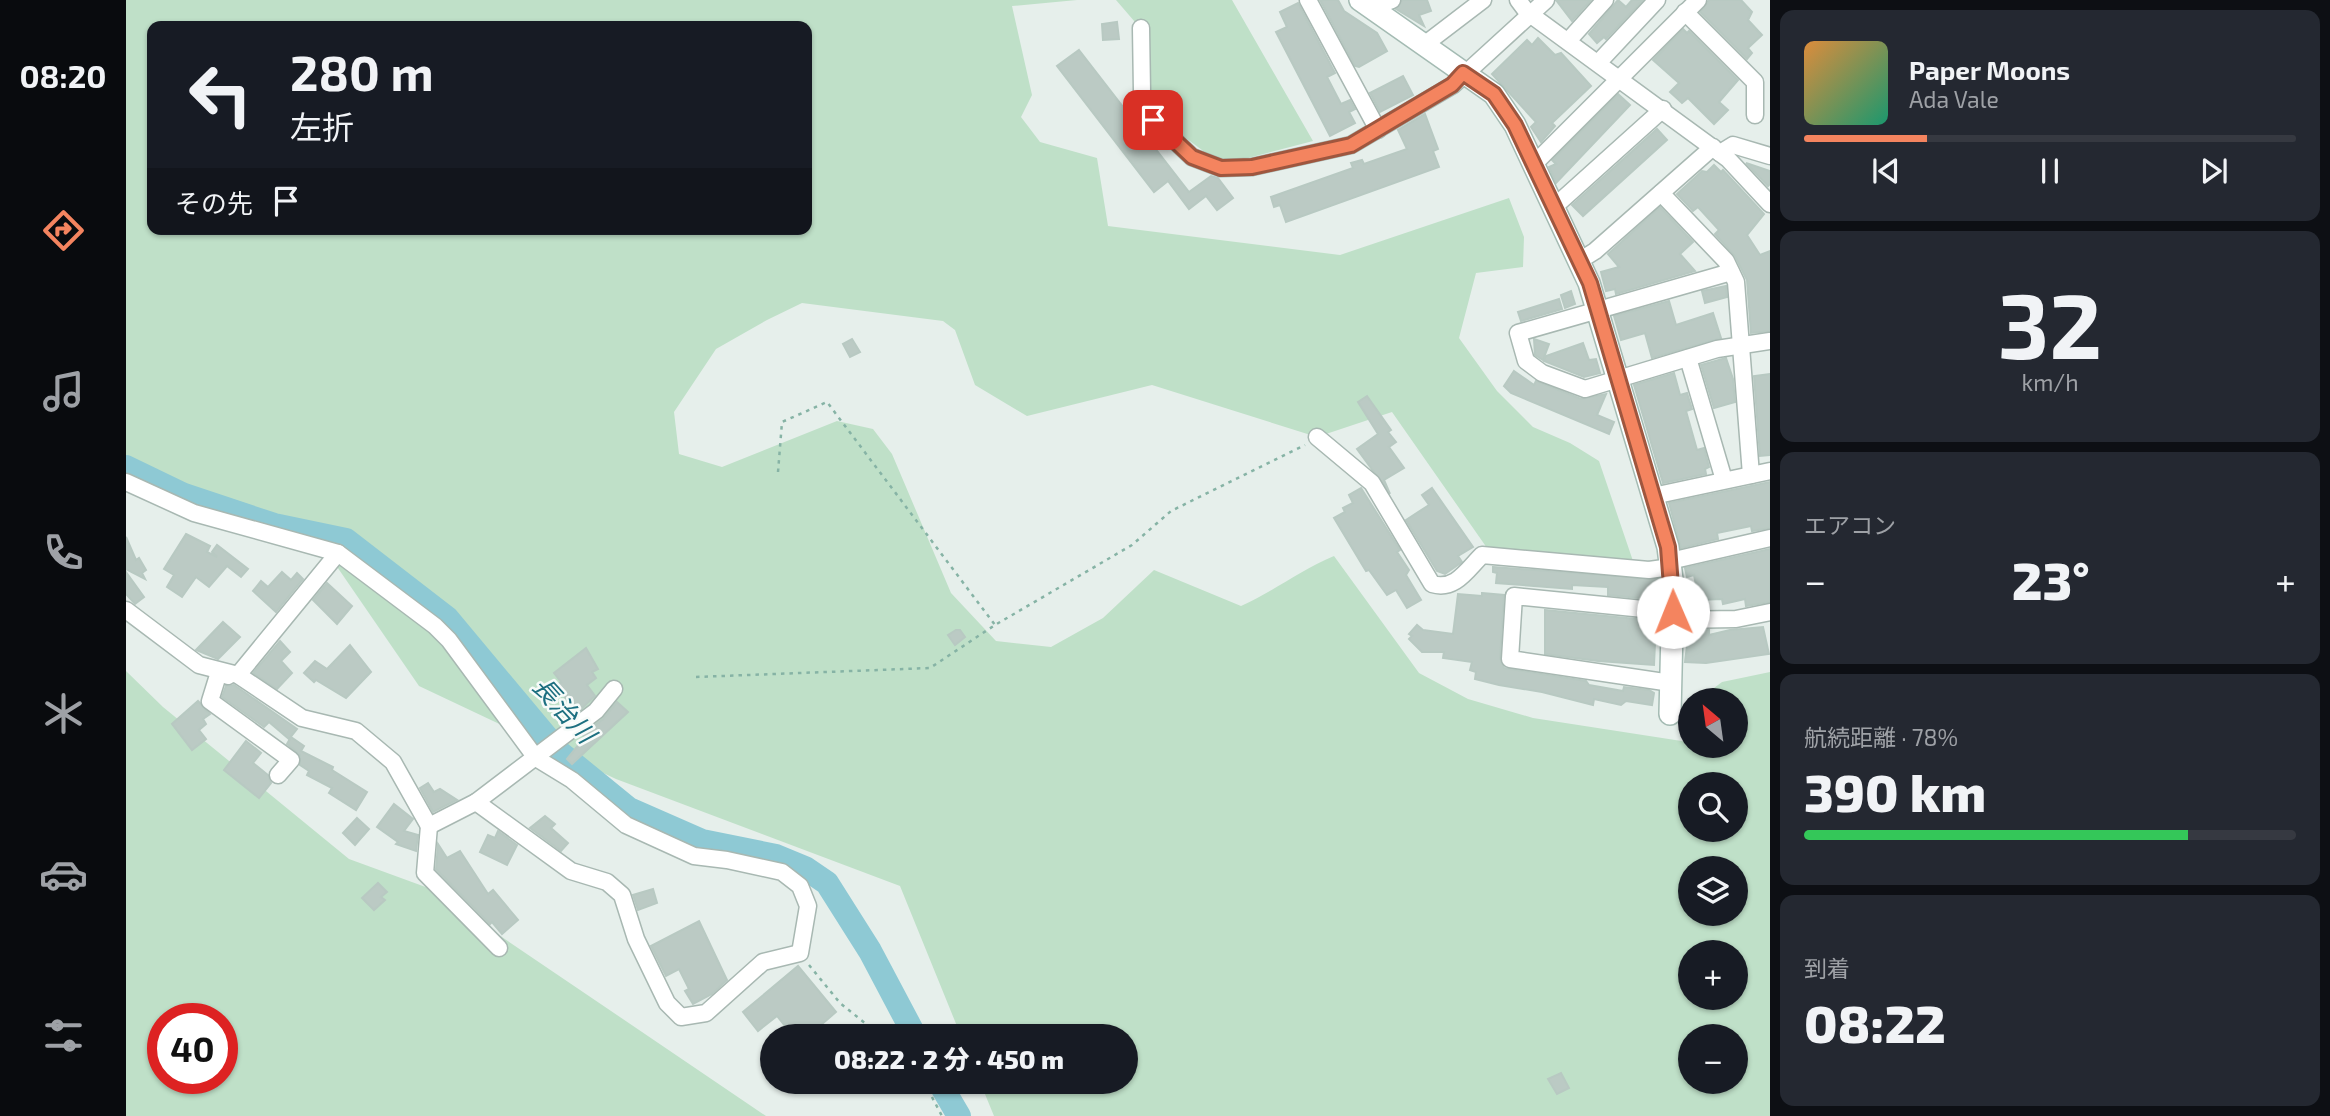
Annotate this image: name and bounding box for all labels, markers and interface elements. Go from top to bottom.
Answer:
text: 280 m [290,42,434,101]
icon: left [175,49,266,140]
text: Paper Moons [1909,54,2070,85]
text: 08:20 [19,56,107,94]
text: Ada Vale [1909,85,1999,113]
pin [1123,90,1183,150]
icon: arrive [1134,101,1172,139]
text: 左折 [290,107,354,145]
icon: previous [1867,152,1905,190]
icon: pause [2031,152,2069,190]
icon: next [2195,152,2233,190]
icon: arrive [267,182,305,220]
text: その先 [175,187,253,218]
icon: directions [39,206,88,255]
text: 32 [1998,268,2102,377]
icon: music [39,367,88,416]
text: km/h [2021,368,2079,396]
text: エアコン [1804,511,1896,539]
icon: phone [39,528,88,577]
text: 23° [2012,548,2090,610]
text: − [1804,557,1826,603]
text: + [2275,557,2296,603]
position arrow [1636,575,1710,649]
water label: 長治川 [527,670,605,751]
north arrow [1678,688,1748,758]
map controls [1678,688,1748,1094]
icon: climate [39,689,88,738]
text: 航続距離 · 78% [1804,723,1958,751]
text: 390 km [1804,760,1986,822]
button: search [1678,772,1748,842]
icon: car [39,850,88,899]
button: layers [1678,856,1748,926]
button: + [1678,940,1748,1010]
text: 到着 [1804,954,1850,982]
text: 08:22 [1804,991,1946,1053]
speed limit sign: 40 [147,1003,238,1094]
icon: filters [39,1011,88,1060]
button: − [1678,1024,1748,1094]
text: 08:22 · 2 分 · 450 m [834,1043,1064,1074]

